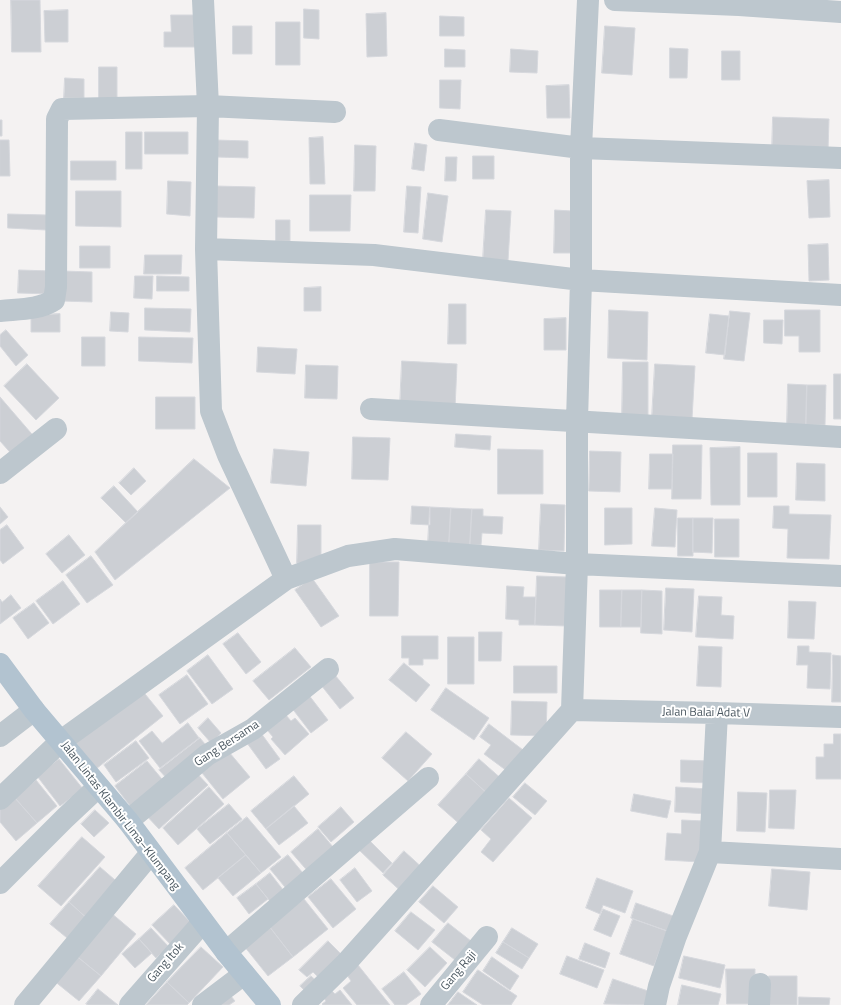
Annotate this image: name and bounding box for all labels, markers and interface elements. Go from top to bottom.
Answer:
street label: Jalan Balai Adat V [662,705,750,721]
street label: Gang Bersama [192,718,262,770]
street label: Jalan Lintas Klambir Lima–Klumpang [57,739,183,893]
street label: Gang Itok [145,940,187,986]
street label: Gang Raji [438,948,480,994]

